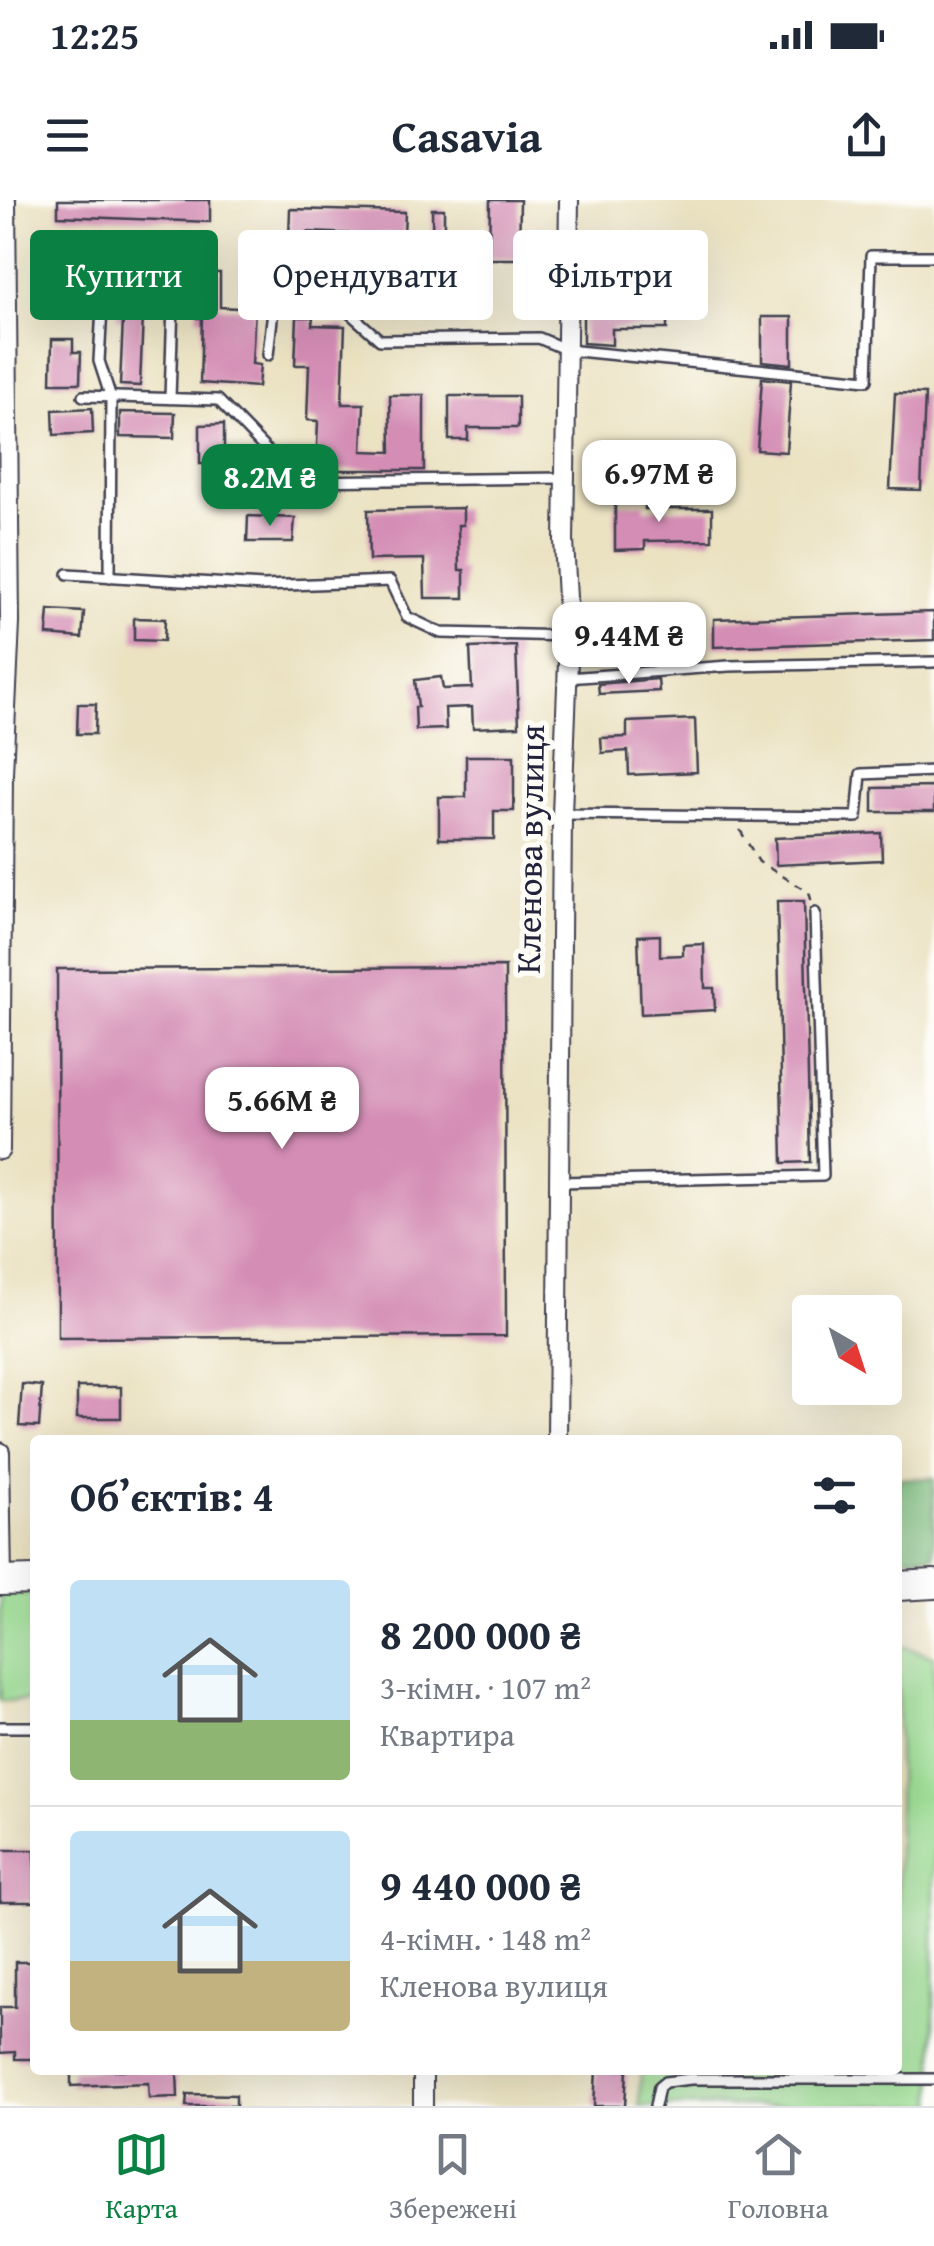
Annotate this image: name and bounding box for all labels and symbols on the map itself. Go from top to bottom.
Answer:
pin: 6.97M ₴ [567,440,751,525]
pin: 8.2M ₴ [189,444,351,529]
pin: 9.44M ₴ [537,602,721,687]
street label: Кленова вулиця [502,724,557,974]
pin: 5.66M ₴ [190,1067,374,1152]
north arrow [792,1295,902,1405]

